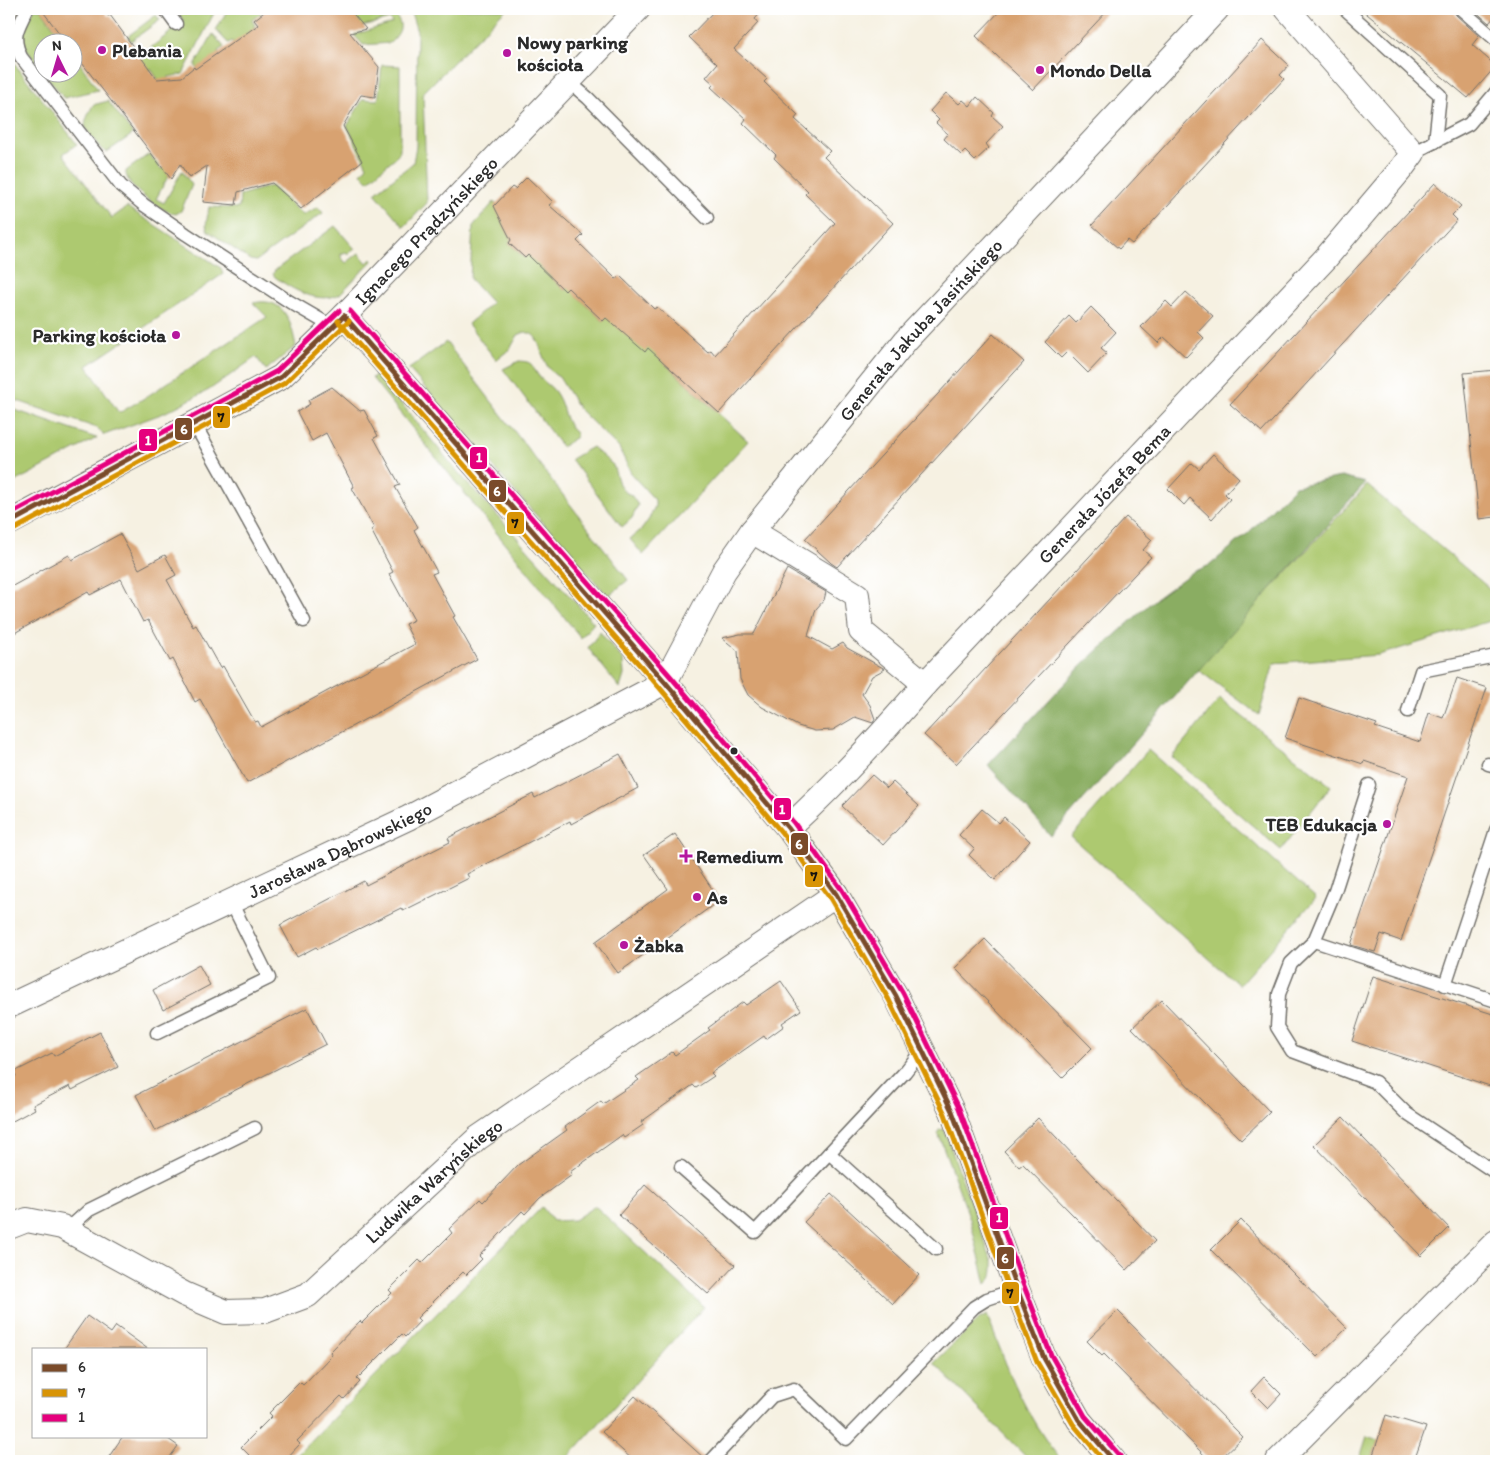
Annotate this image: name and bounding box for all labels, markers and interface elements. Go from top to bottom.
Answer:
place label: Nowy parking kościoła [517,31,629,76]
north arrow [32,32,82,82]
text: N [51,37,62,54]
place label: Plebania [112,39,183,62]
marker: Plebania [96,44,108,56]
marker: Nowy parking kościoła [501,47,513,59]
place label: Mondo Della [1050,59,1152,82]
marker: Mondo Della [1034,64,1046,76]
street label: Ignacego Prądzyńskiego [350,152,503,310]
street label: Generała Jakuba Jasińskiego [834,234,1007,426]
place label: Parking kościoła [32,324,166,347]
marker: Parking kościoła [170,329,182,341]
line badge: 7 [212,405,231,429]
text: 7 [217,409,225,426]
line badge: 6 [174,417,193,441]
street label: Generała Józefa Bema [1033,420,1175,569]
text: 6 [180,421,188,438]
line badge: 1 [138,428,158,452]
text: 1 [145,432,152,449]
line badge: 1 [469,446,488,470]
text: 1 [476,449,483,466]
line badge: 6 [488,479,507,503]
text: 6 [493,483,501,500]
line badge: 7 [506,511,525,535]
text: 7 [511,515,519,532]
unlabelled marker [729,746,739,756]
street label: Jarosława Dąbrowskiego [245,796,436,904]
line badge: 1 [773,797,792,821]
text: 1 [779,801,786,818]
place label: TEB Edukacja [1264,813,1377,836]
marker: TEB Edukacja [1381,818,1393,830]
line badge: 6 [790,832,809,856]
text: 6 [795,836,803,853]
place label: Remedium [696,845,783,868]
marker: Remedium [680,850,692,862]
line badge: 7 [804,864,824,888]
text: 7 [810,868,818,885]
place label: As [706,886,728,909]
marker: As [691,891,703,903]
place label: Żabka [634,934,684,957]
marker: Żabka [618,939,630,951]
street label: Ludwika Waryńskiego [361,1114,507,1248]
line badge: 1 [989,1206,1009,1230]
text: 1 [996,1209,1003,1226]
line badge: 6 [996,1246,1015,1270]
text: 6 [1001,1250,1009,1267]
line badge: 7 [1001,1281,1020,1305]
text: 7 [1006,1285,1014,1302]
legend [32,1348,208,1438]
text: 6 [78,1358,86,1376]
text: 7 [78,1384,86,1402]
text: 1 [78,1408,85,1426]

